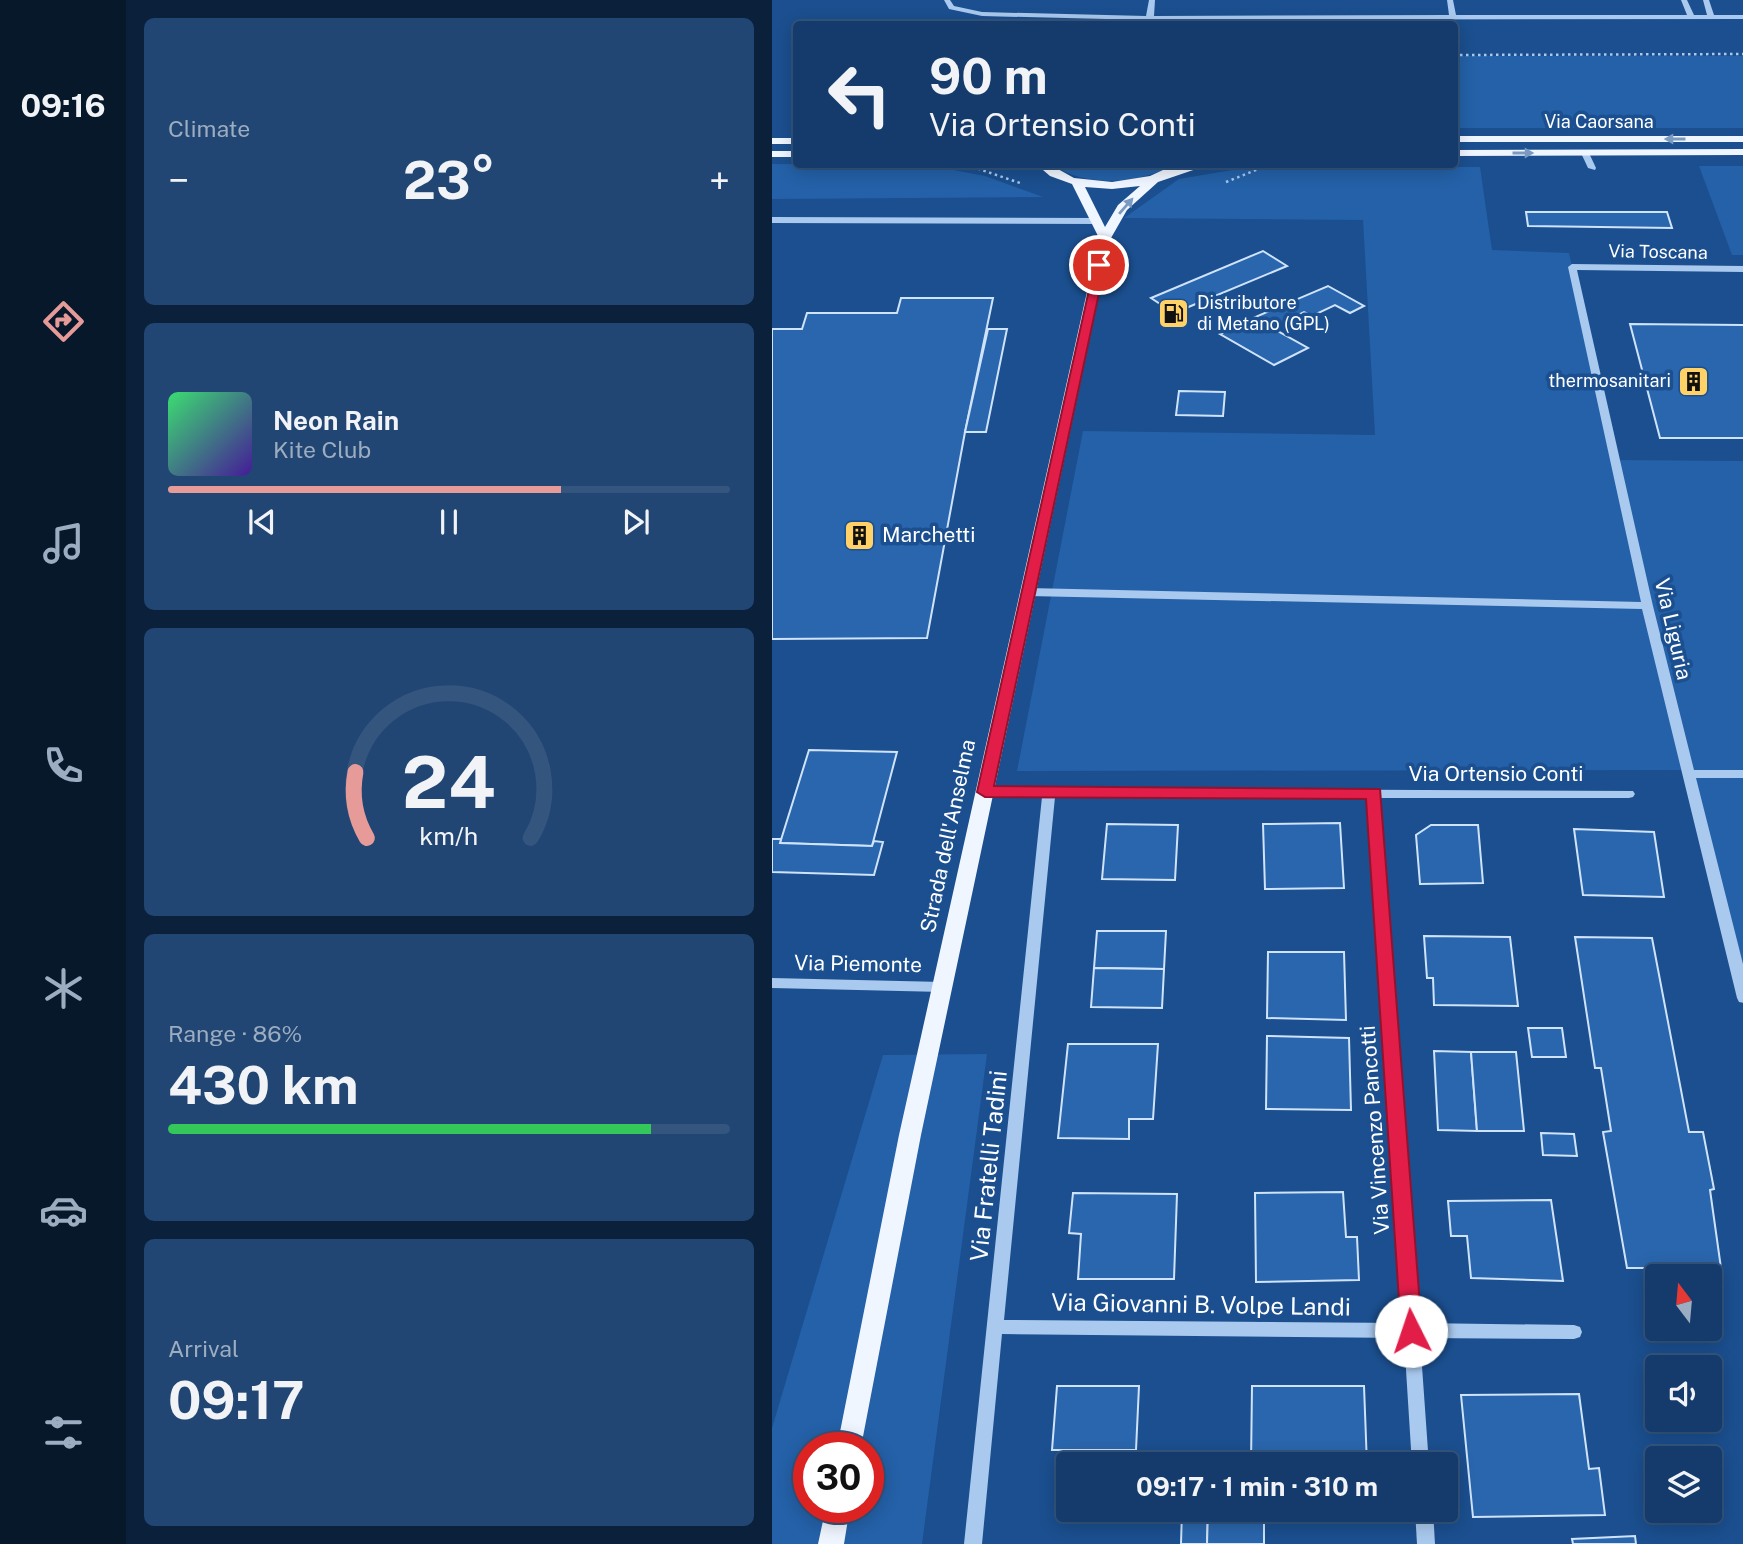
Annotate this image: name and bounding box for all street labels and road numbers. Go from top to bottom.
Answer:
street label: Via Caorsana [1544,111,1654,132]
street label: Via Toscana [1608,240,1708,263]
street label: Via Liguria [1650,576,1697,682]
street label: Strada dell'Anselma [915,737,980,935]
street label: Via Ortensio Conti [1409,761,1584,786]
street label: Via Piemonte [794,950,922,977]
street label: Via Vincenzo Pancotti [1355,1025,1394,1235]
street label: Via Fratelli Tadini [964,1069,1012,1263]
street label: Via Giovanni B. Volpe Landi [1051,1287,1351,1321]

